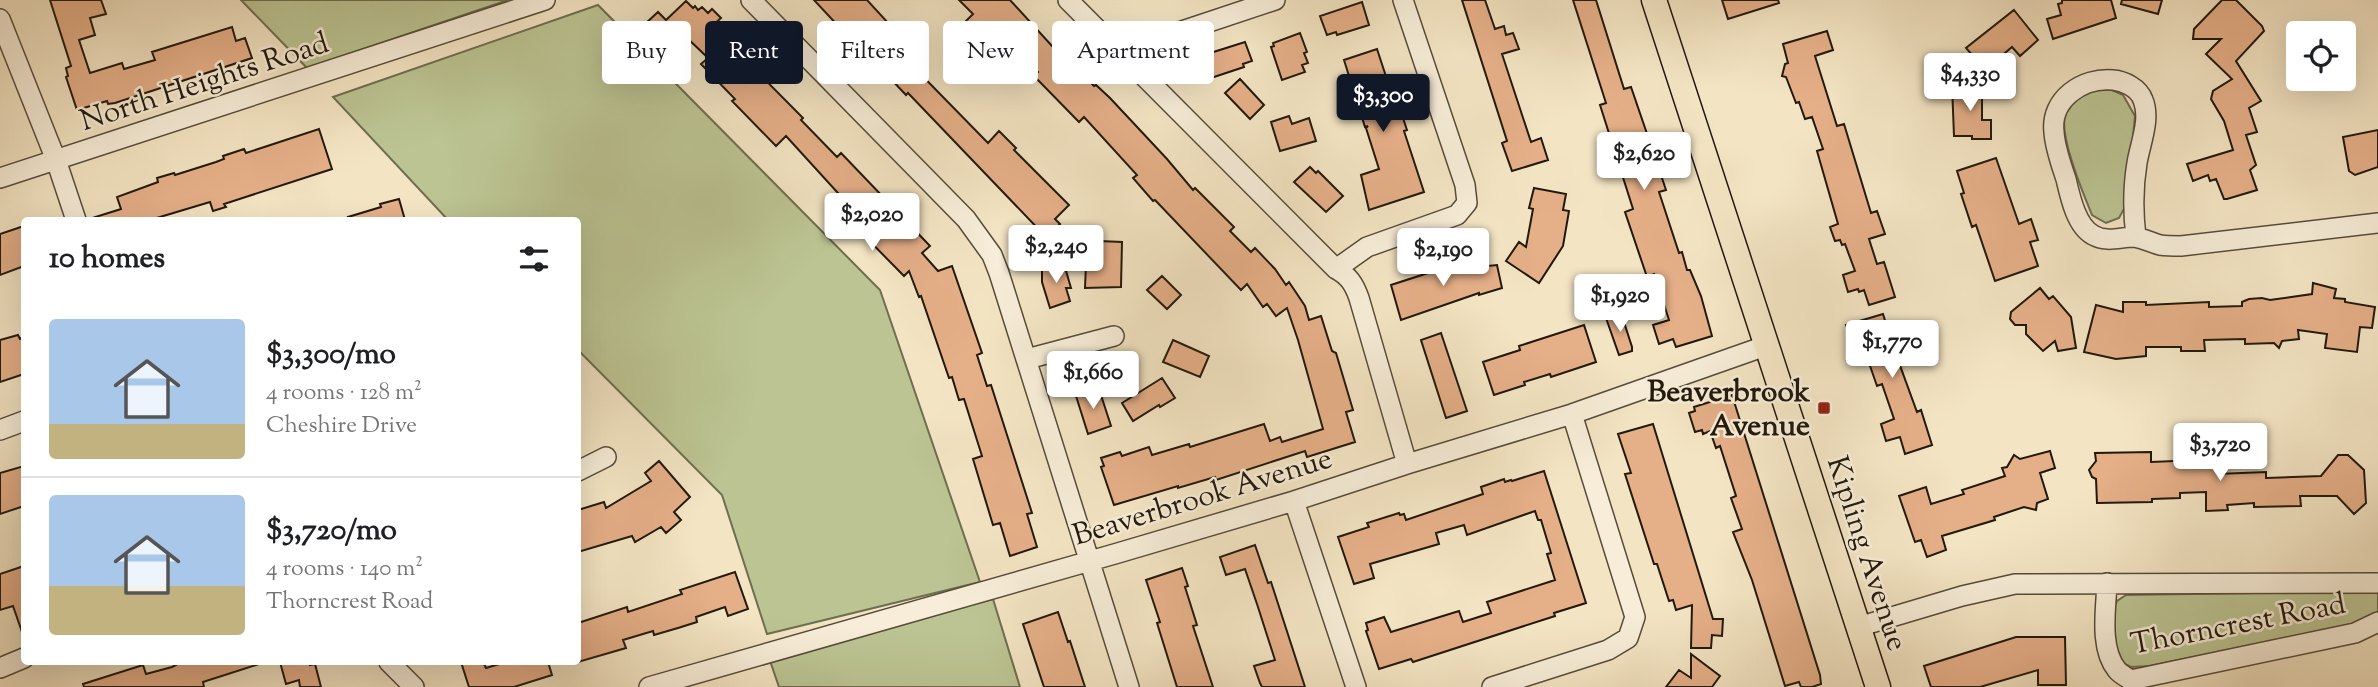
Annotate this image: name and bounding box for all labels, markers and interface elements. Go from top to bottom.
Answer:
chip: Buy [602,21,691,84]
chip: Rent [705,21,803,84]
chip: Filters [817,21,929,84]
chip: New [943,21,1038,84]
chip: Apartment [1052,21,1214,84]
map controls [2286,21,2356,91]
button: locate [2286,21,2356,91]
street label: North Heights Road [75,23,335,144]
pin: $4,330 [1913,54,2027,113]
text: $4,330 [1940,59,2000,92]
pin: $3,300 [1326,74,1440,134]
text: $3,300 [1353,80,1413,113]
pin: $2,620 [1587,132,1701,192]
text: $2,620 [1613,138,1675,171]
pin: $2,020 [815,194,929,253]
text: $2,020 [841,199,903,232]
pin: $2,240 [999,226,1113,285]
pin: $2,190 [1386,229,1500,288]
text: $2,240 [1024,231,1088,264]
text: $2,190 [1413,234,1473,267]
text: 10 homes [49,238,165,281]
icon: filters [515,240,553,278]
pin: $1,920 [1563,274,1677,334]
text: $1,920 [1590,280,1650,313]
pin: $1,770 [1835,320,1949,380]
text: $1,770 [1862,326,1922,359]
text: $3,300/mo [266,334,396,377]
icon: home [105,347,189,431]
pin: $1,660 [1036,352,1150,411]
text: $1,660 [1063,357,1123,390]
place label: Beaverbrook Avenue [1647,372,1811,449]
text: 4 rooms · 128 m² [266,377,422,410]
marker: Beaverbrook Avenue [1816,400,1832,416]
text: Cheshire Drive [266,410,417,443]
pin: $3,720 [2163,424,2277,483]
text: $3,720 [2189,429,2251,462]
street label: Beaverbrook Avenue [1068,438,1338,558]
street label: Kipling Avenue [1814,451,1917,657]
text: $3,720/mo [266,510,397,553]
icon: home [105,523,189,607]
text: 4 rooms · 140 m² [266,553,423,586]
street label: Thorncrest Road [2127,584,2350,667]
text: Thorncrest Road [266,586,433,619]

